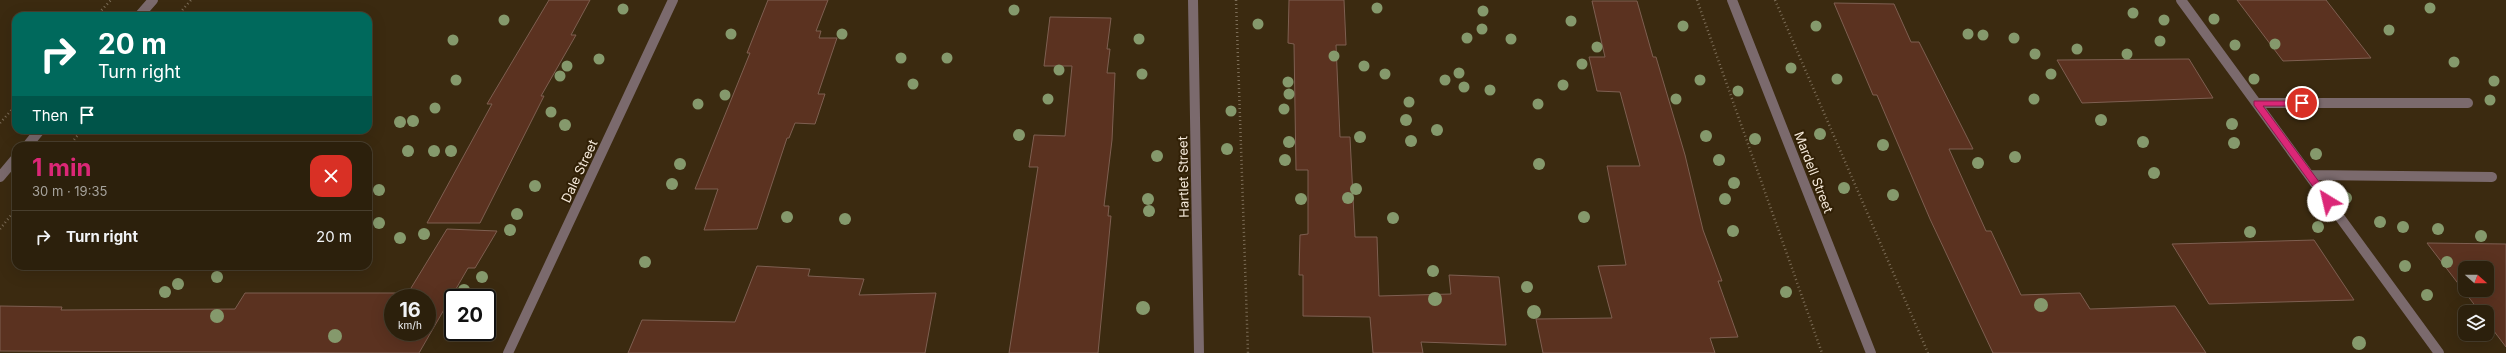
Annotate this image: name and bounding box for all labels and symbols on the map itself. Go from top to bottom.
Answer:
pin [2285,86,2319,120]
street label: Mardell Street [1791,129,1837,215]
street label: Hartlet Street [1174,136,1192,218]
street label: Dale Street [557,137,601,205]
position arrow [2307,180,2349,222]
north arrow [2458,261,2494,297]
speed limit sign: 20 [444,289,496,341]

